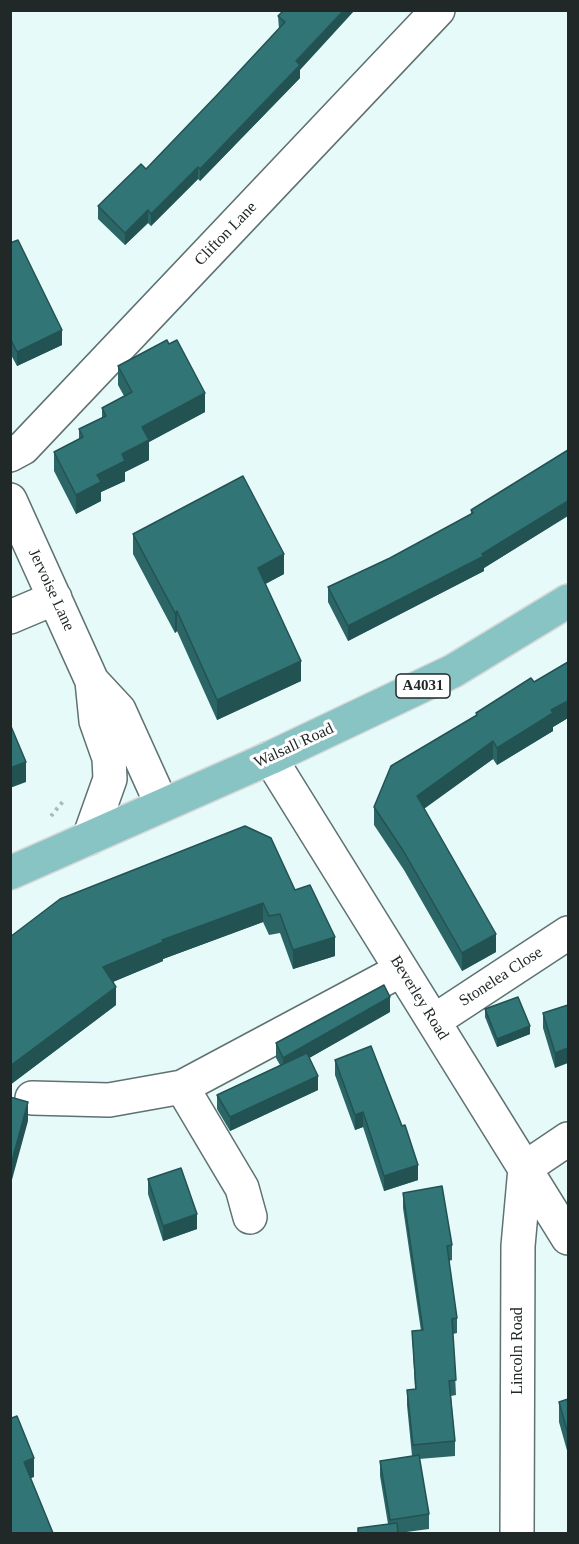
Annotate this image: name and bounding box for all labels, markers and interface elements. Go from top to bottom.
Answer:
street label: Clifton Lane [191,198,261,270]
street label: Jervoise Lane [24,546,78,634]
road number: A4031 [396,674,450,698]
street label: Walsall Road [251,719,337,773]
street label: Stonelea Close [456,943,546,1011]
street label: Beverley Road [386,952,452,1044]
street label: Lincoln Road [508,1307,528,1395]

